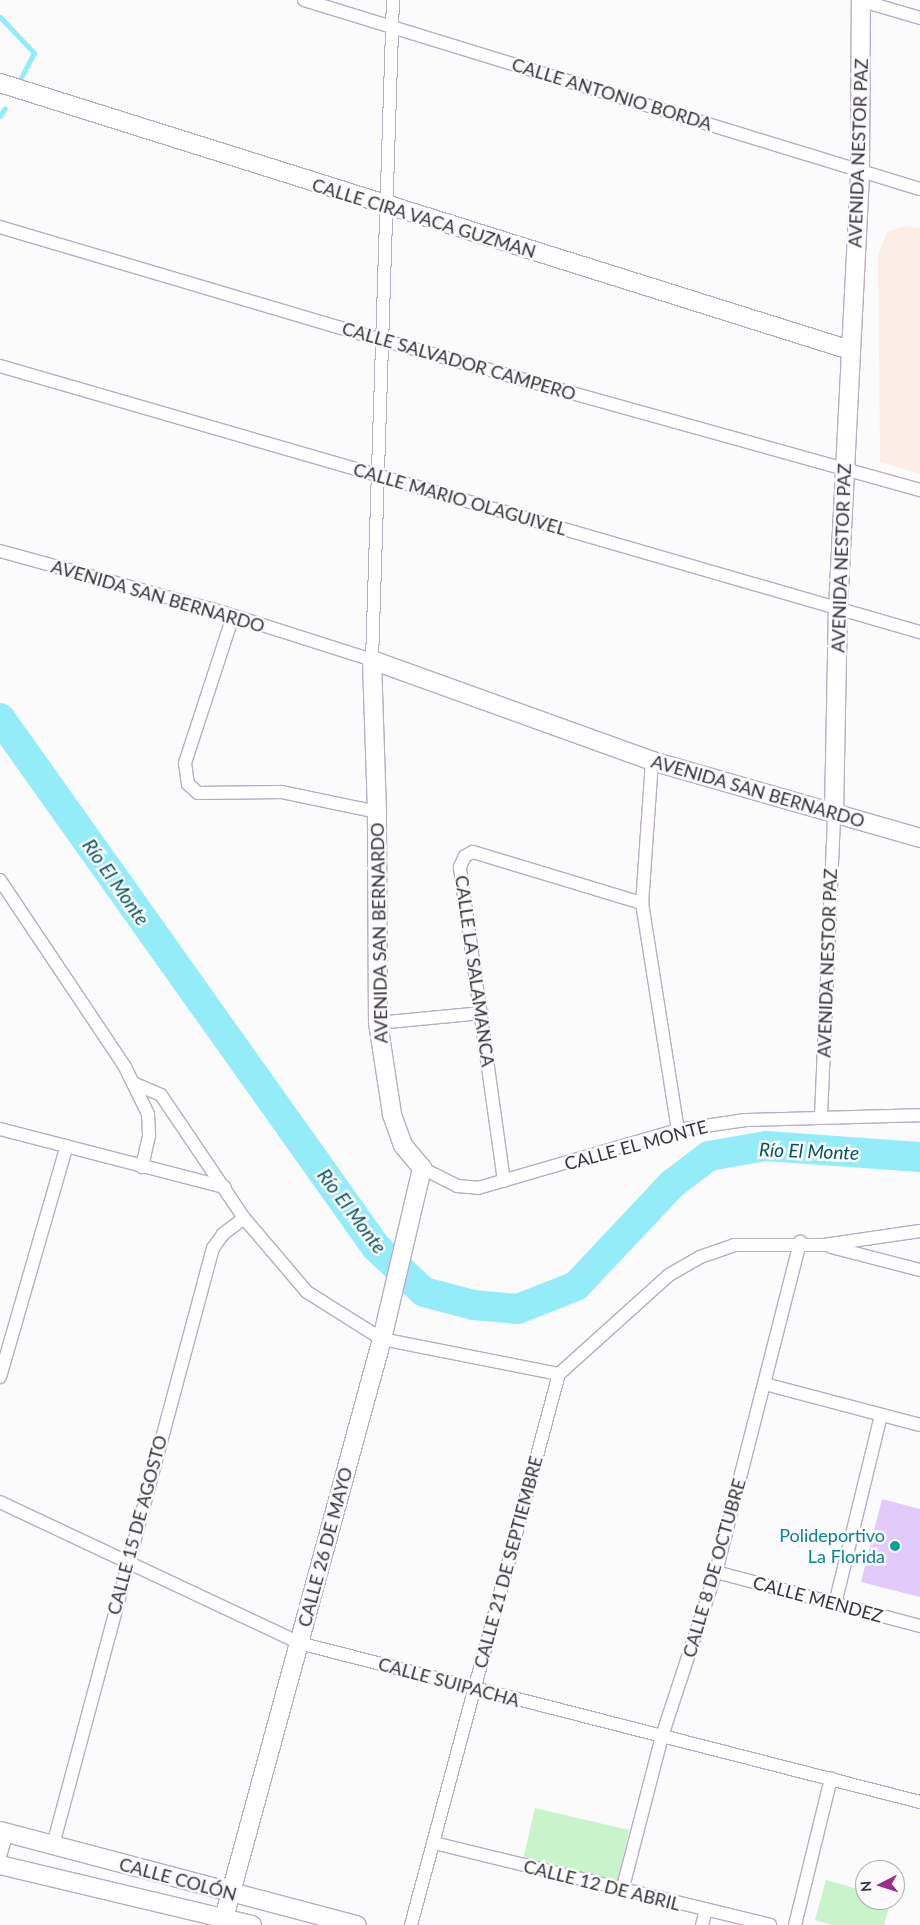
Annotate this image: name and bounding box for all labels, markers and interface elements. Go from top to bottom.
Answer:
street label: CALLE ANTONIO BORDA [509,53,715,135]
street label: AVENIDA NESTOR PAZ [844,58,872,248]
street label: CALLE CIRA VACA GUZMAN [309,173,539,263]
street label: CALLE SALVADOR CAMPERO [340,317,578,405]
street label: CALLE MARIO OLAGUIVEL [351,458,569,540]
street label: AVENIDA NESTOR PAZ [827,463,855,653]
street label: AVENIDA SAN BERNARDO [49,555,267,637]
street label: AVENIDA SAN BERNARDO [649,750,867,832]
street label: AVENIDA SAN BERNARDO [366,822,392,1044]
water label: Río El Monte [78,834,154,930]
street label: AVENIDA NESTOR PAZ [813,868,841,1058]
street label: CALLE LA SALAMANCA [451,874,499,1068]
street label: CALLE EL MONTE [562,1115,710,1175]
water label: Río El Monte [759,1138,859,1164]
water label: Río El Monte [313,1164,391,1258]
street label: CALLE 15 DE AGOSTO [103,1433,171,1617]
street label: CALLE 21 DE SEPTIEMBRE [469,1453,547,1671]
street label: CALLE 26 DE MAYO [293,1465,357,1629]
street label: CALLE 8 DE OCTUBRE [678,1476,750,1660]
place label: Polideportivo La Florida [779,1525,885,1568]
marker: Polideportivo La Florida [889,1540,901,1552]
street label: CALLE MENDEZ [751,1571,885,1627]
street label: CALLE SUIPACHA [376,1653,522,1711]
street label: CALLE COLÓN [117,1853,239,1905]
street label: CALLE 12 DE ABRIL [521,1855,683,1915]
north arrow [855,1860,905,1910]
text: N [857,1880,874,1892]

